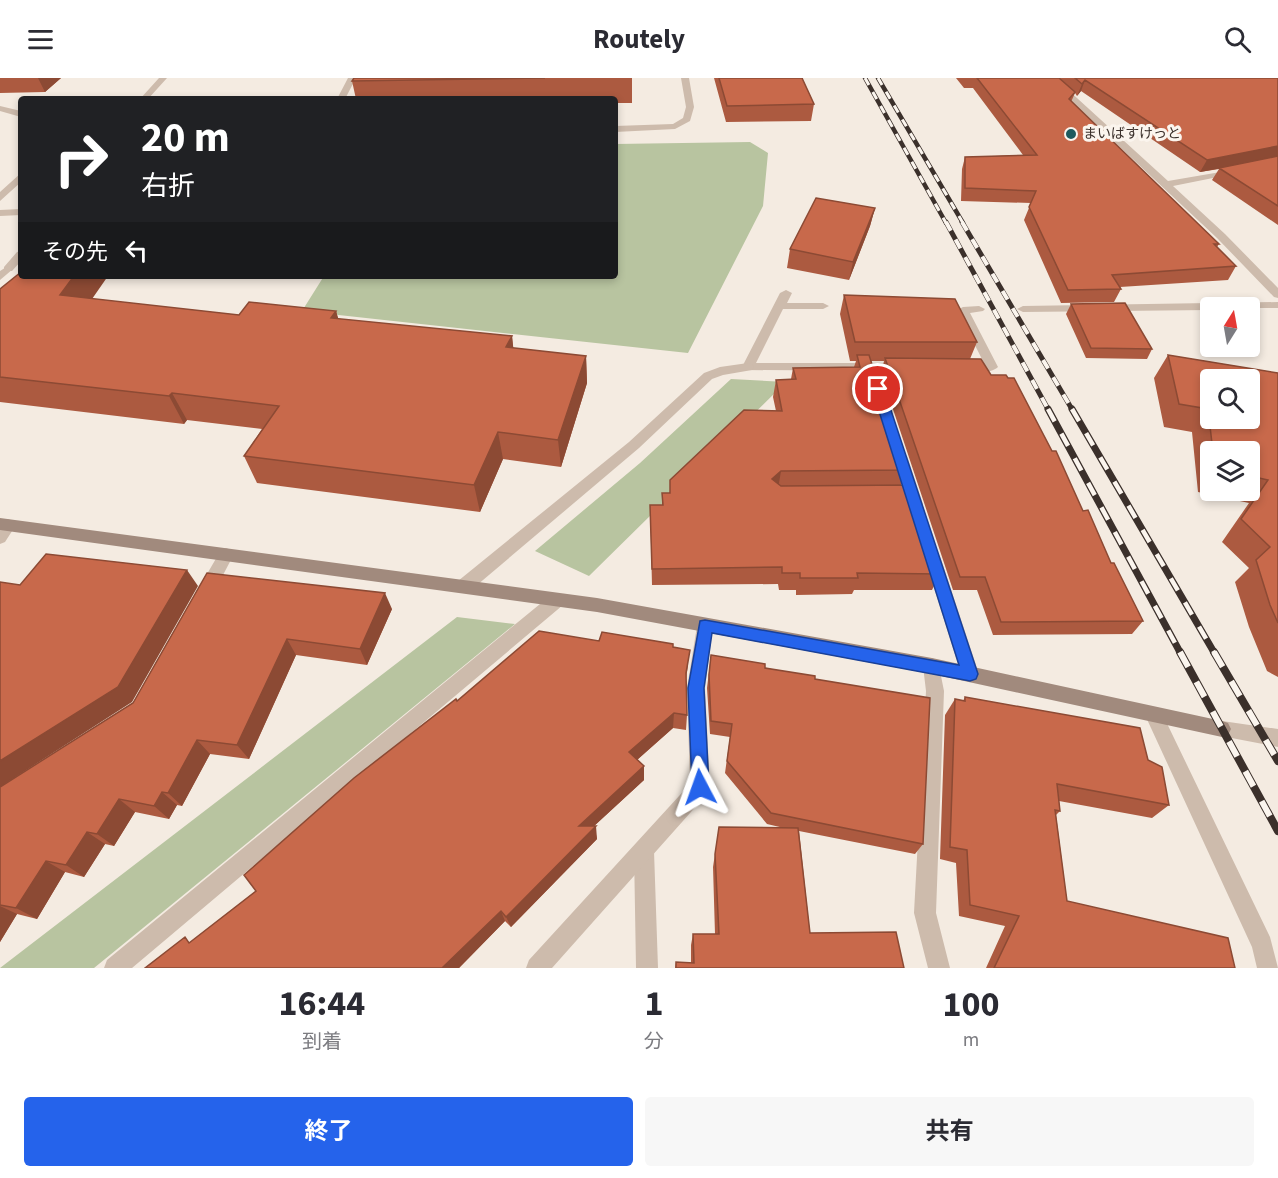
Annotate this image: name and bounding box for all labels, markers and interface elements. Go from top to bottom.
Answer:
text: Routely [593,20,685,59]
icon: menu [24,23,57,56]
icon: search [1221,23,1254,56]
text: 20 m [141,108,230,168]
icon: right [42,120,120,198]
place label: まいばすけっと [1083,124,1181,144]
marker: まいばすけっと [1064,127,1078,141]
text: 右折 [141,167,195,206]
icon: left [120,234,153,267]
text: その先 [42,236,108,268]
north arrow [1200,297,1260,357]
map controls [1200,297,1260,501]
pin [852,363,903,414]
button: search [1200,369,1260,429]
icon: arrive [861,372,894,405]
button: layers [1200,441,1260,501]
position arrow [668,755,732,819]
text: 16:44 [279,978,365,1029]
text: 1 [644,978,663,1029]
text: 100 [942,979,999,1030]
text: m [963,1026,979,1054]
text: 到着 [302,1028,342,1056]
text: 分 [644,1028,664,1056]
button: 終了 [24,1097,633,1166]
button: 共有 [645,1097,1254,1166]

